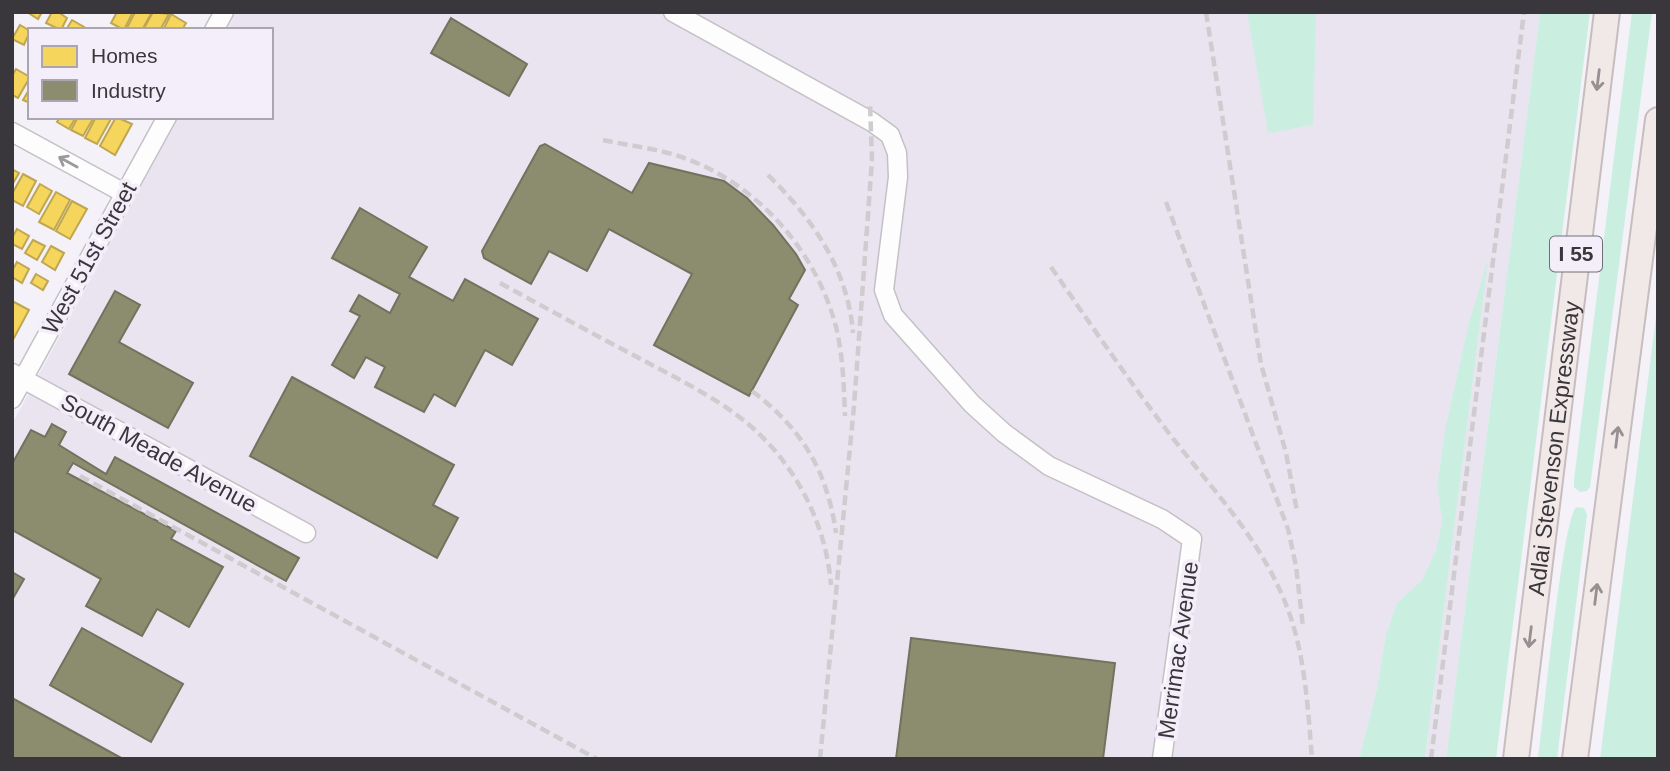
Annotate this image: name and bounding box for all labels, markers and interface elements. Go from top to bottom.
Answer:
legend [28,28,273,119]
text: Homes [91,44,158,67]
one-way arrow [1592,68,1605,91]
text: Industry [91,79,166,102]
one-way arrow [58,155,79,168]
street label: West 51st Street [37,177,142,338]
road number: I 55 [1550,236,1602,272]
street label: Adlai Stevenson Expressway [1523,299,1585,597]
street label: South Meade Avenue [57,388,261,518]
one-way arrow [1610,426,1623,449]
street label: Merrimac Avenue [1153,560,1203,740]
one-way arrow [1590,583,1603,606]
one-way arrow [1524,625,1537,647]

